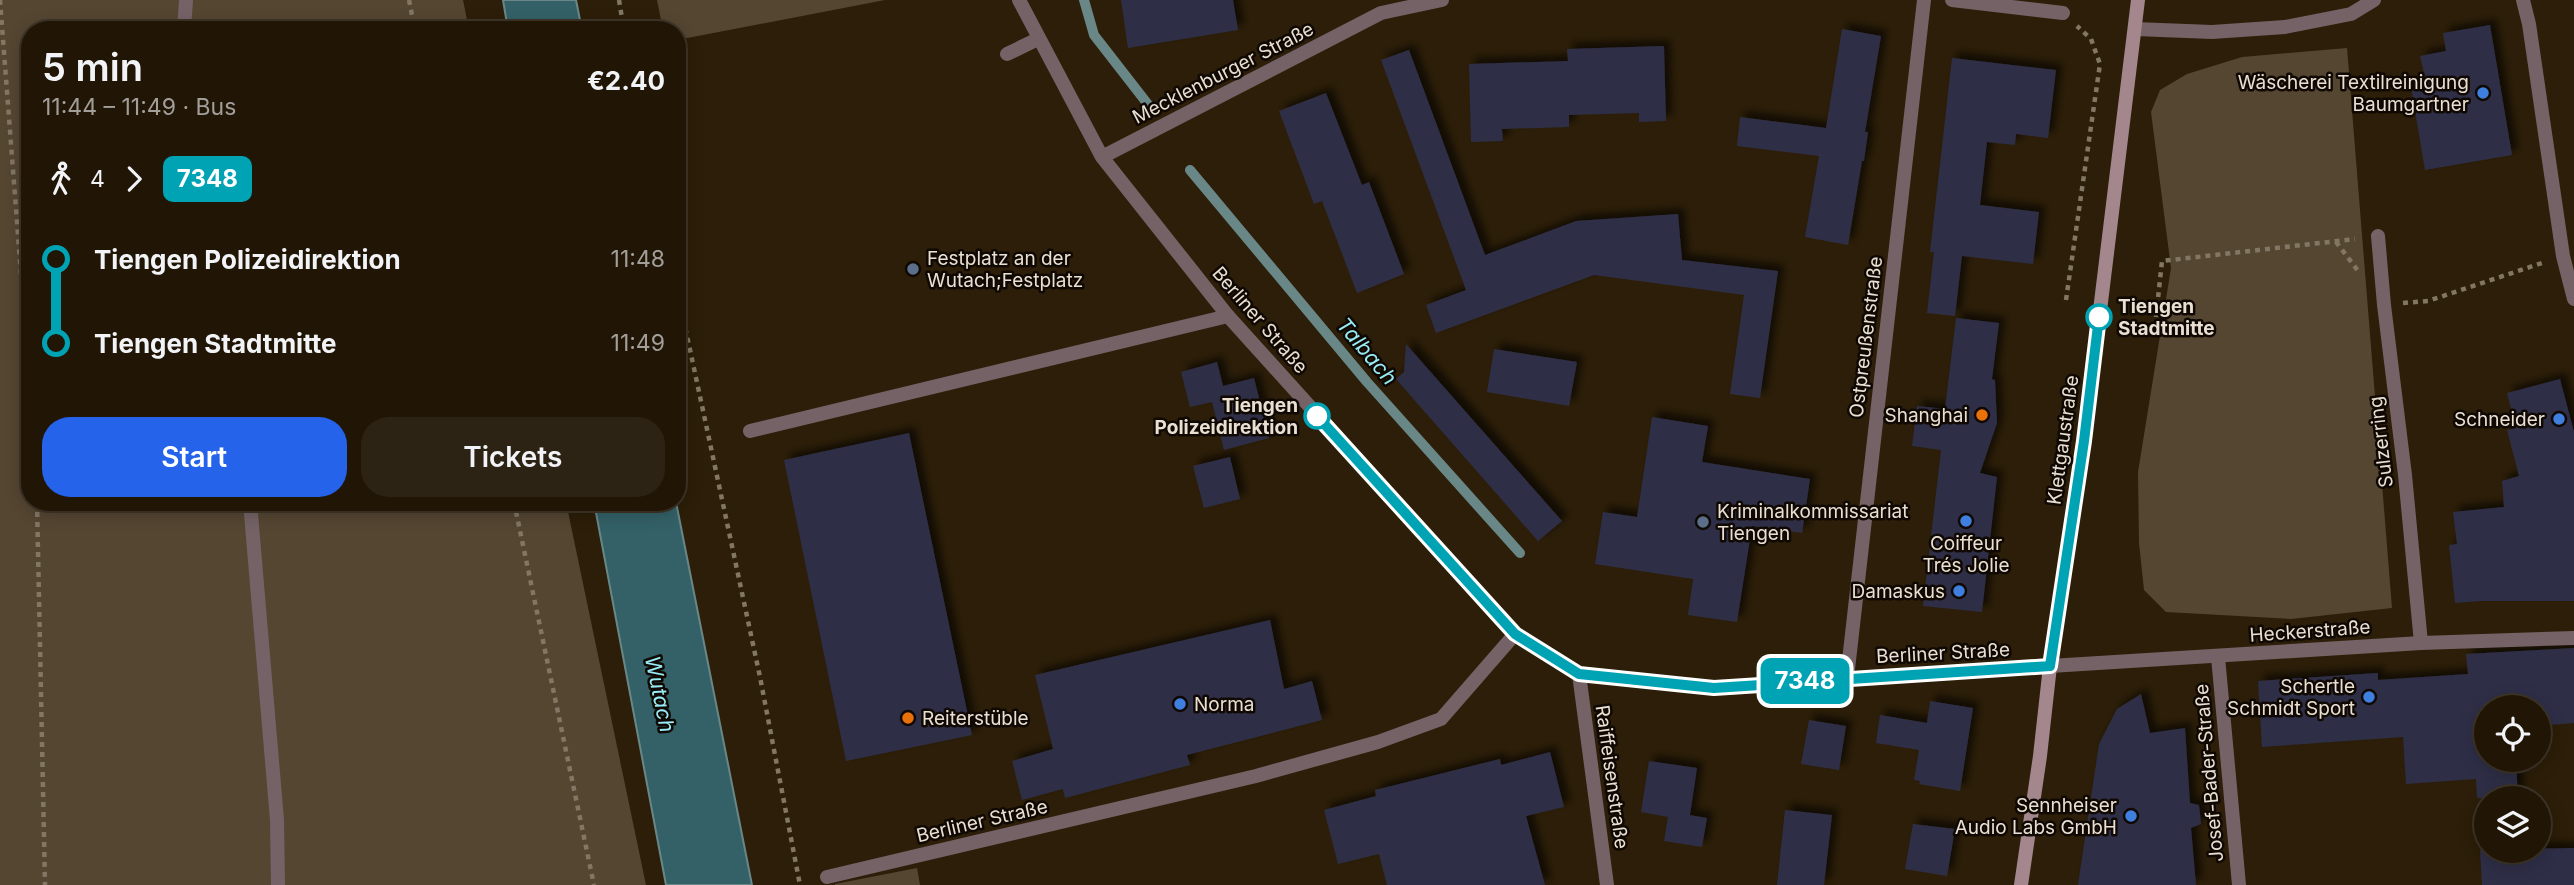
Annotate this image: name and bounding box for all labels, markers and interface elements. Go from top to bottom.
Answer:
street label: Mecklenburger Straße [1129,17,1317,129]
text: 5 min [42,44,143,90]
text: €2.40 [587,65,665,96]
place label: Wäscherei Textilreinigung Baumgartner [2238,71,2469,116]
marker: Wäscherei Textilreinigung Baumgartner [2475,85,2491,101]
text: 11:44 – 11:49 · Bus [42,93,236,121]
icon: walk [42,160,80,198]
icon: forward [115,160,153,198]
text: 7348 [177,164,238,193]
text: 4 [90,165,105,193]
text: Tiengen Polizeidirektion [94,244,401,275]
text: 11:48 [611,245,665,273]
place label: Festplatz an der Wutach;Festplatz [927,247,1083,292]
street label: Ostpreußenstraße [1845,255,1887,419]
marker: Festplatz an der Wutach;Festplatz [905,261,921,277]
street label: Berliner Straße [1207,262,1313,378]
place label: Tiengen Stadtmitte [2118,295,2215,340]
marker: Tiengen Stadtmitte [2086,304,2112,330]
water label: Talbach [1332,312,1402,390]
text: Tiengen Stadtmitte [94,328,337,359]
text: 11:49 [611,329,665,357]
street label: Klettgaustraße [2043,374,2083,506]
place label: Tiengen Polizeidirektion [1155,394,1298,439]
street label: Sulzerring [2364,395,2398,489]
marker: Tiengen Polizeidirektion [1304,403,1330,429]
place label: Shanghai [1885,404,1968,427]
marker: Shanghai [1974,407,1990,423]
place label: Schneider [2454,408,2545,431]
marker: Schneider [2551,411,2567,427]
button: Start [42,417,347,497]
button: Tickets [361,417,665,497]
place label: Kriminalkommissariat Tiengen [1717,500,1909,545]
marker: Coiffeur Trés Jolie [1958,513,1974,529]
marker: Kriminalkommissariat Tiengen [1695,514,1711,530]
place label: Coiffeur Trés Jolie [1923,532,2010,577]
place label: Damaskus [1852,580,1945,603]
marker: Damaskus [1951,583,1967,599]
street label: Heckerstraße [2249,615,2371,647]
street label: Berliner Straße [1875,638,2011,668]
water label: Wutach [640,654,680,734]
line badge: 7348 [1756,658,1854,704]
text: 7348 [1775,666,1835,695]
place label: Schertle Schmidt Sport [2227,675,2355,720]
street label: Josef-Bader-Straße [2190,683,2228,863]
marker: Schertle Schmidt Sport [2361,689,2377,705]
place label: Norma [1194,693,1254,716]
map controls [2474,695,2551,863]
button: locate [2474,695,2551,772]
marker: Norma [1172,696,1188,712]
street label: Raiffeisenstraße [1591,704,1633,850]
place label: Reiterstüble [922,707,1029,730]
marker: Reiterstüble [900,710,916,726]
button: layers [2474,786,2551,863]
place label: Sennheiser Audio Labs GmbH [1955,794,2117,839]
street label: Berliner Straße [914,795,1050,847]
marker: Sennheiser Audio Labs GmbH [2123,808,2139,824]

